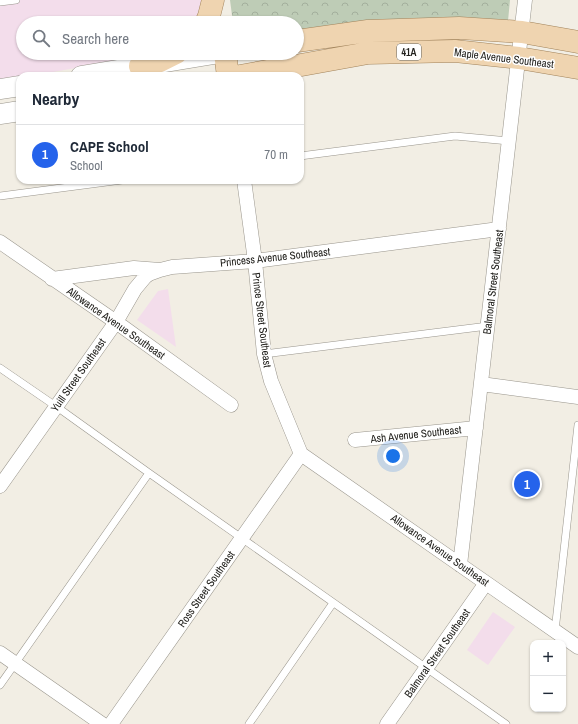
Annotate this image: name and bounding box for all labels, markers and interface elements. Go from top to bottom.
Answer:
search box [16,16,304,60]
icon: search [30,27,52,49]
text: Search here [62,28,129,49]
road number: 41A [397,44,421,60]
street label: Maple Avenue Southeast [453,45,555,71]
text: Nearby [32,87,79,110]
text: CAPE School [70,136,149,157]
text: 1 [42,146,48,163]
text: 70 m [264,146,288,163]
text: School [70,157,103,174]
street label: Balmoral Street Southeast [480,228,506,335]
street label: Princess Avenue Southeast [219,244,331,270]
street label: Prince Street Southeast [249,272,275,369]
street label: Allowance Avenue Southeast [63,283,168,362]
street label: Yuill Street Southeast [47,335,109,415]
street label: Ash Avenue Southeast [369,422,463,446]
your location [383,446,403,466]
pin: 1 [514,469,540,499]
street label: Allowance Avenue Southeast [387,510,492,589]
street label: Ross Street Southeast [174,548,238,630]
street label: Balmoral Street Southeast [401,605,473,700]
map controls [530,640,566,712]
button: + [530,640,566,676]
button: − [530,676,566,712]

